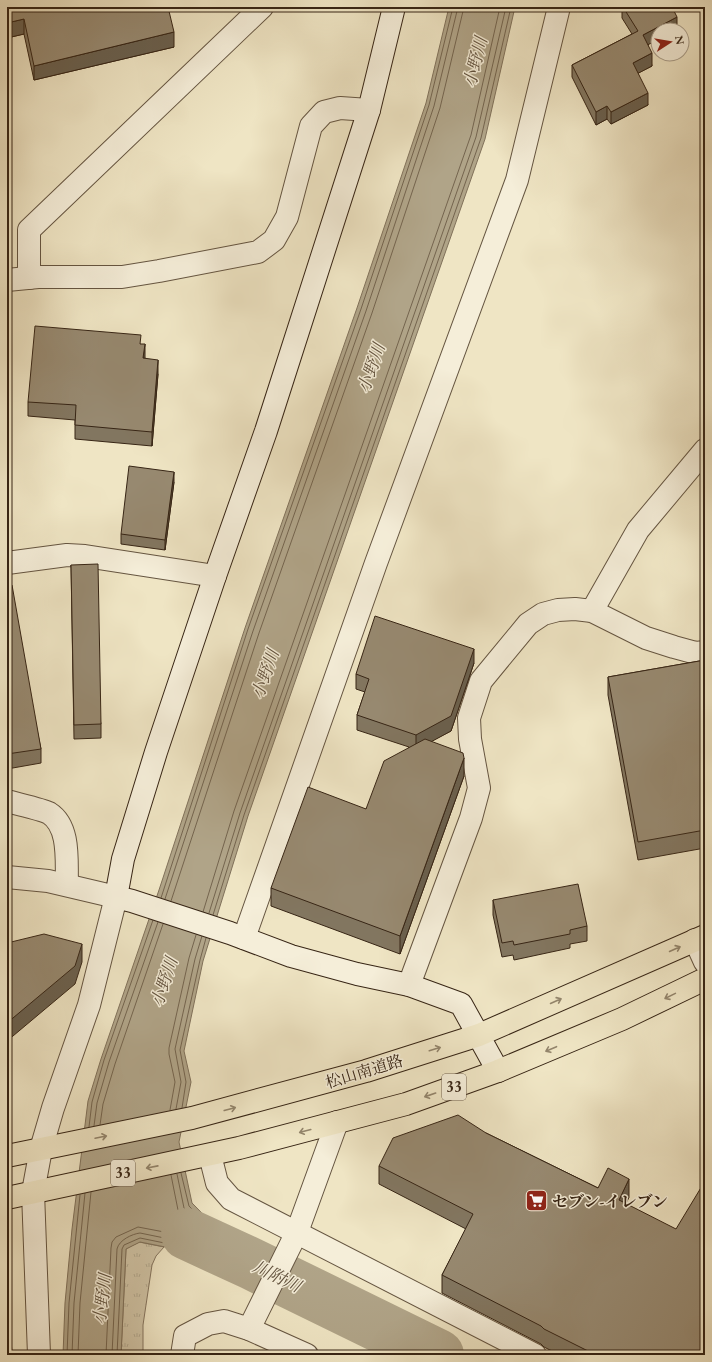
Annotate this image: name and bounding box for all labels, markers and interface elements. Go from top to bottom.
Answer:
north arrow [650,22,690,62]
water label: 小野川 [458,33,492,89]
text: N [672,34,688,46]
water label: 小野川 [352,338,390,396]
water label: 小野川 [246,644,284,702]
one-way arrow [669,945,681,952]
water label: 小野川 [146,952,183,1010]
one-way arrow [664,993,676,1000]
one-way arrow [550,997,562,1004]
one-way arrow [429,1044,441,1052]
one-way arrow [546,1046,558,1053]
street label: 松山南道路 [323,1050,405,1093]
road number: 33 [442,1074,466,1100]
one-way arrow [424,1092,436,1100]
one-way arrow [223,1104,236,1112]
one-way arrow [298,1128,311,1135]
one-way arrow [94,1133,107,1141]
road number: 33 [111,1160,135,1186]
one-way arrow [146,1164,159,1172]
supermarket icon: セブン-イレブン [523,1188,549,1214]
place label: セブン-イレブン [552,1191,668,1212]
water label: 川附川 [249,1255,307,1298]
water label: 小野川 [88,1270,116,1326]

